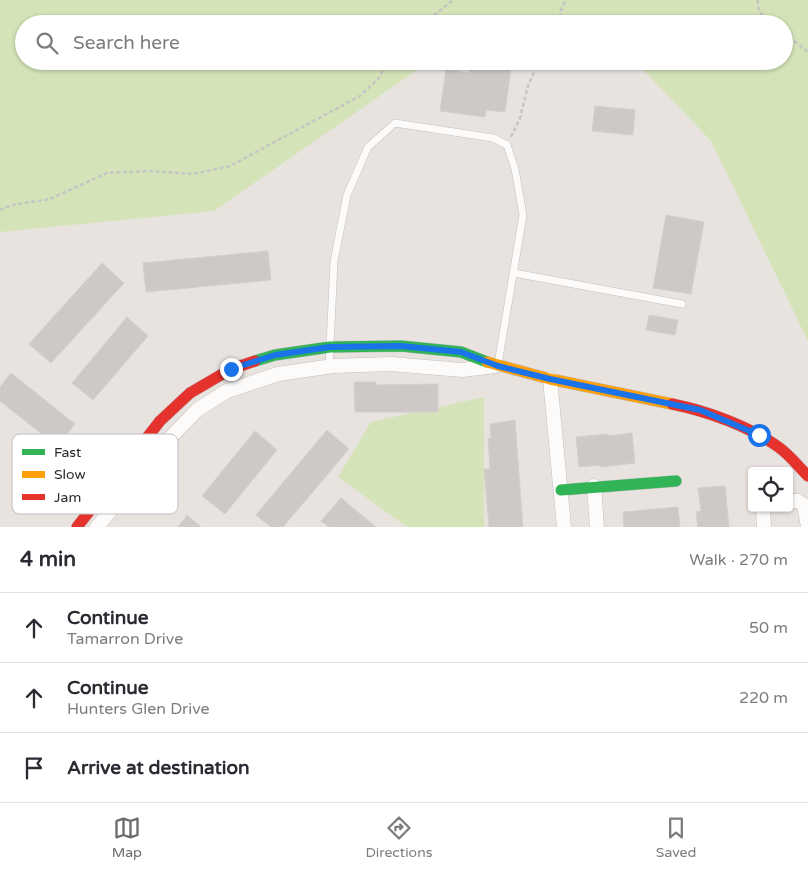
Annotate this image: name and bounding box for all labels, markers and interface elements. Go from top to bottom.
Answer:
search box [15,15,793,70]
icon: search [33,29,61,57]
text: Search here [73,32,180,54]
route end [220,358,243,381]
route start [748,424,771,447]
legend [12,434,178,514]
text: Fast [54,444,82,461]
text: Slow [54,466,86,483]
map controls [748,467,793,512]
button: locate [748,467,793,512]
text: Jam [54,489,81,506]
text: 4 min [20,547,76,572]
text: Walk · 270 m [689,550,788,570]
text: Continue [67,607,149,629]
icon: ahead [20,614,48,642]
text: 50 m [749,618,788,638]
text: Tamarron Drive [67,629,183,649]
text: Continue [67,677,149,699]
icon: ahead [20,684,48,712]
text: 220 m [739,688,788,708]
text: Hunters Glen Drive [67,699,210,719]
icon: arrive [20,754,48,782]
text: Arrive at destination [67,757,250,779]
tab: Map [112,814,142,861]
tab: Directions [365,814,432,861]
tab: Saved [656,814,696,861]

